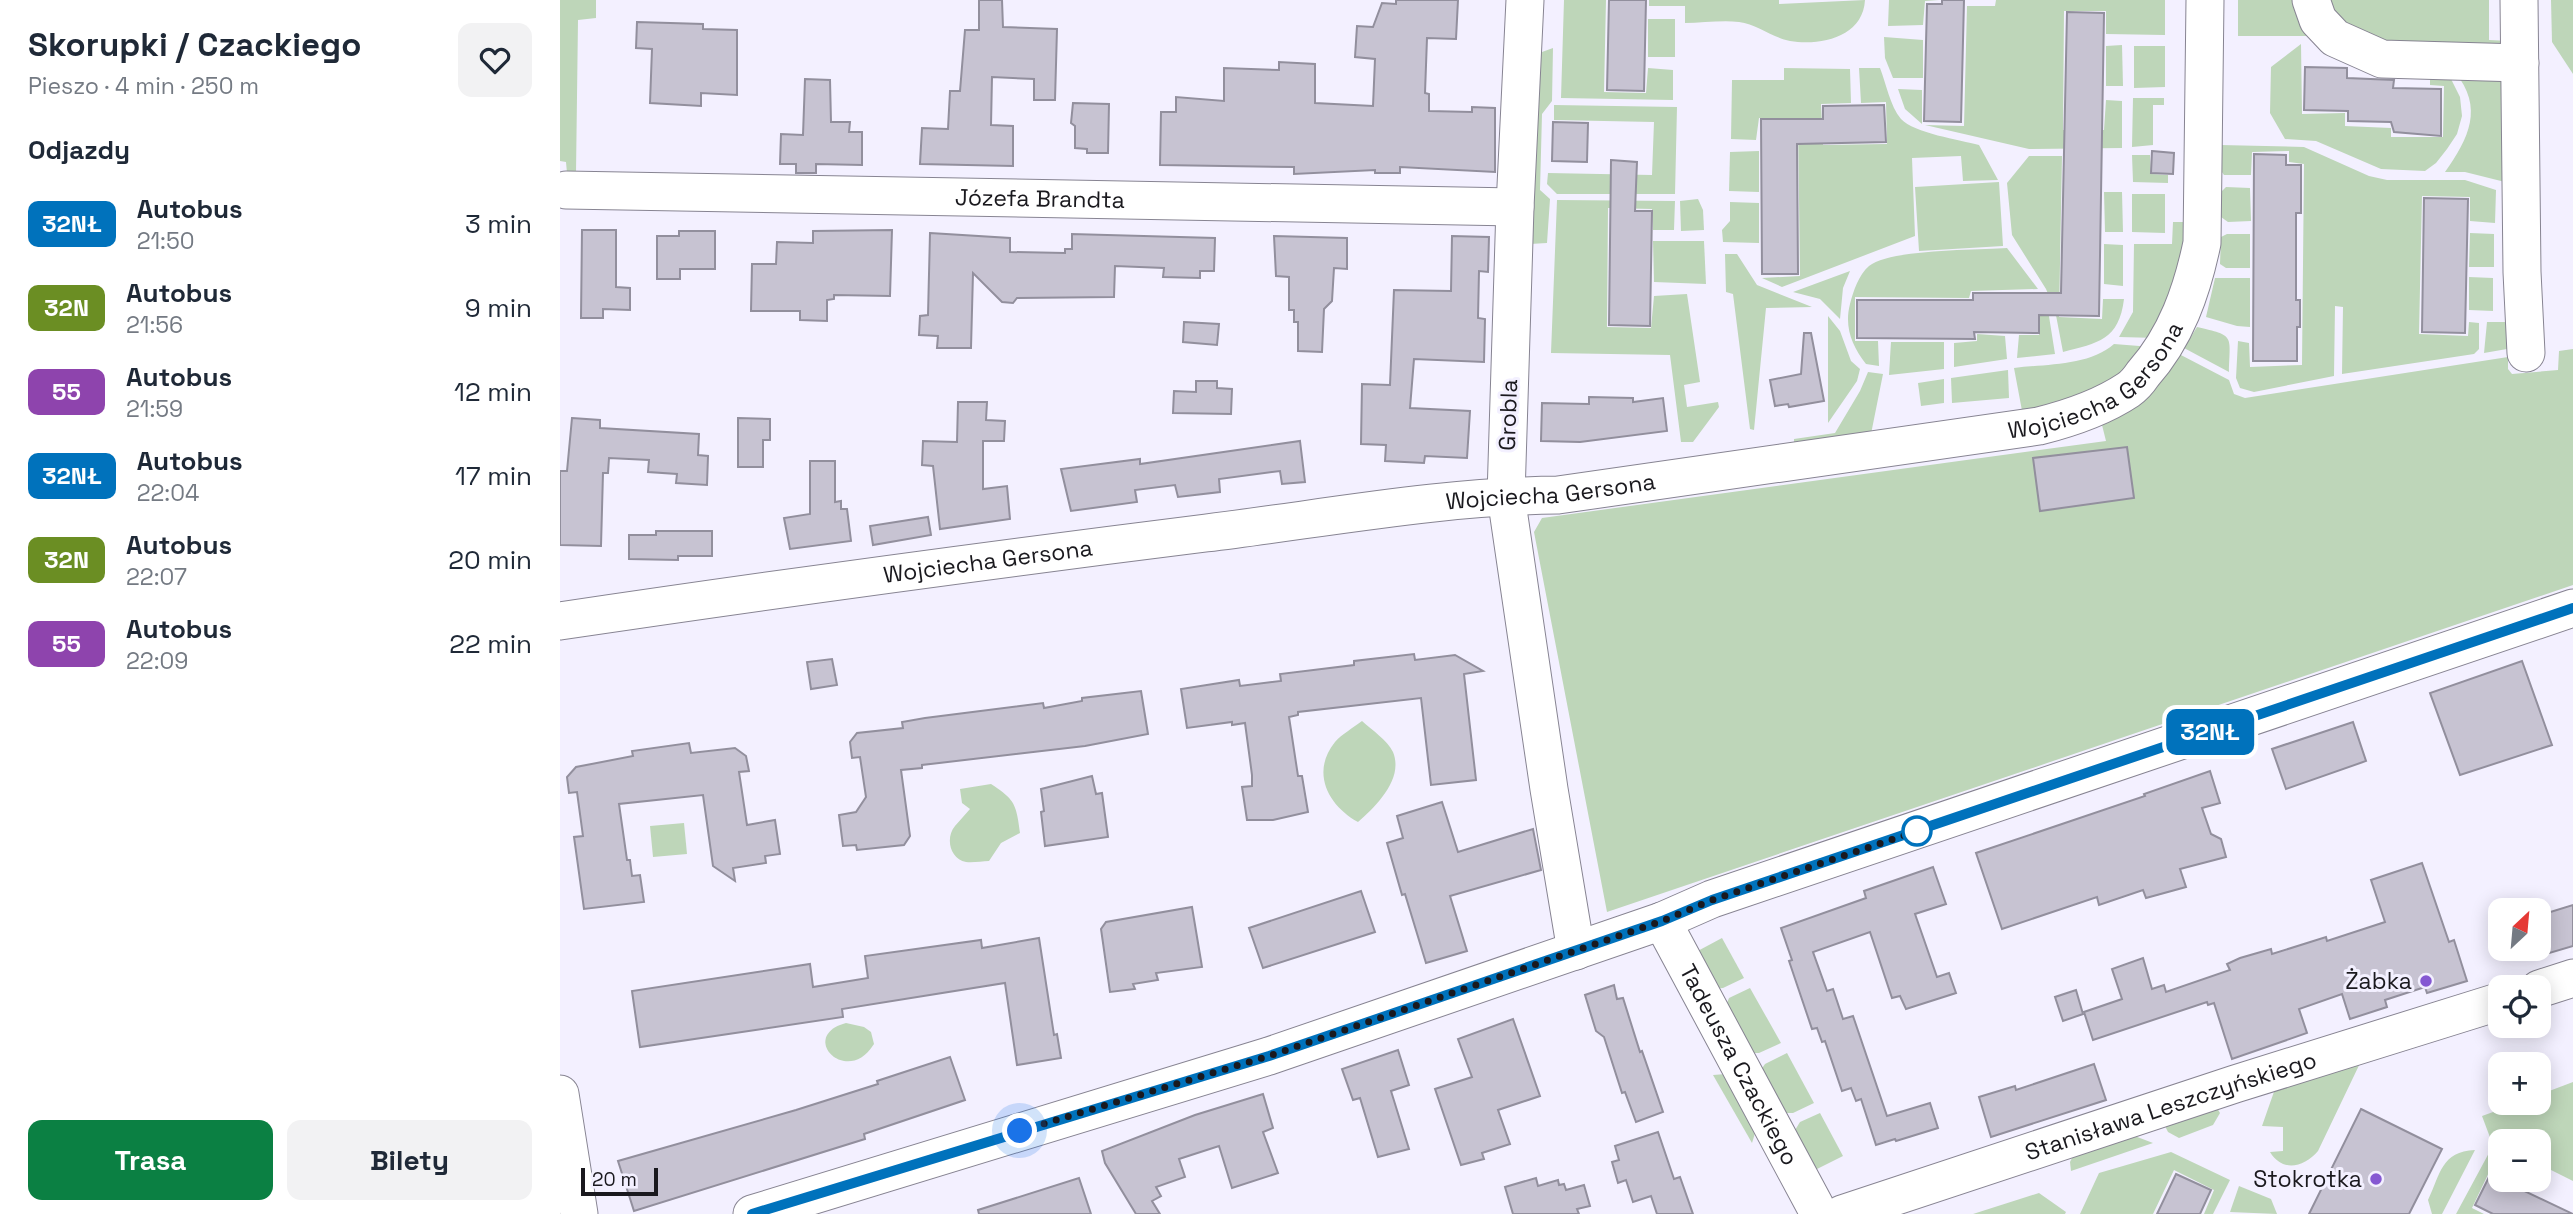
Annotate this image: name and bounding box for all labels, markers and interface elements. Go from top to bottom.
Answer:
button: heart [458,23,532,97]
text: Skorupki / Czackiego [28,24,361,66]
text: Pieszo · 4 min · 250 m [28,71,259,101]
text: Odjazdy [28,133,130,167]
street label: Józefa Brandta [955,182,1125,215]
text: Autobus [137,192,243,226]
text: 3 min [465,207,532,241]
text: 32NŁ [42,208,102,239]
text: 21:50 [137,226,194,256]
text: Autobus [126,276,232,310]
text: 9 min [465,291,532,325]
text: 32N [44,292,89,323]
text: 21:56 [126,310,183,340]
street label: Wojciecha Gersona [2006,317,2190,445]
text: Autobus [126,360,232,394]
text: 12 min [454,375,532,409]
text: 55 [52,376,81,407]
street label: Grobla [1492,379,1524,451]
text: 21:59 [126,394,183,424]
text: Autobus [137,444,243,478]
text: 17 min [455,459,532,493]
text: 32NŁ [42,460,102,491]
street label: Wojciecha Gersona [1444,466,1657,517]
text: 22:04 [137,478,199,508]
text: Autobus [126,528,232,562]
street label: Wojciecha Gersona [881,533,1094,590]
text: 20 min [448,543,532,577]
text: 32N [44,544,89,575]
text: 22:07 [126,562,187,592]
text: Autobus [126,612,232,646]
text: 22 min [449,627,532,661]
text: 55 [52,628,81,659]
text: 22:09 [126,646,188,676]
line badge: 32NŁ [2161,709,2259,755]
text: 32NŁ [2180,716,2240,747]
unlabelled marker [1902,816,1932,846]
north arrow [2488,898,2552,961]
map controls [2488,898,2551,1192]
street label: Tadeusza Czackiego [1673,959,1805,1170]
place label: Żabka [2345,966,2412,996]
marker: Żabka [2418,973,2434,989]
button: locate [2488,975,2551,1038]
street label: Stanisława Leszczyńskiego [2021,1045,2320,1167]
button: + [2488,1052,2551,1115]
your location [1002,1113,1037,1148]
button: Trasa [28,1120,273,1200]
button: Bilety [287,1120,532,1200]
button: − [2488,1129,2551,1192]
place label: Stokrotka [2253,1164,2362,1194]
scale bar [581,1165,658,1197]
text: 20 m [592,1167,637,1192]
marker: Stokrotka [2368,1171,2384,1187]

